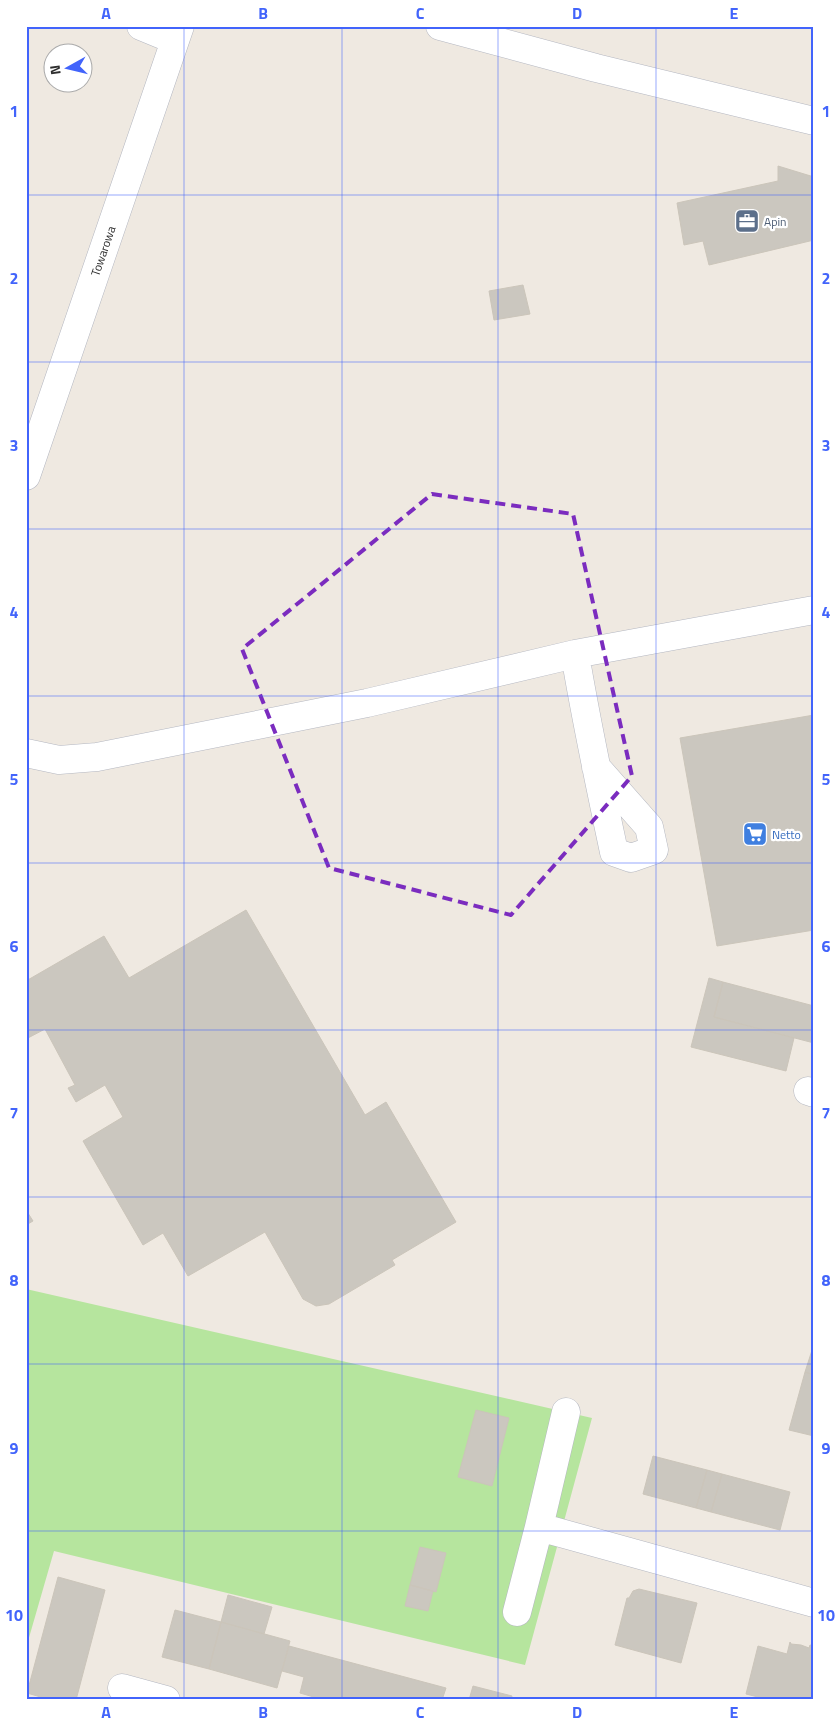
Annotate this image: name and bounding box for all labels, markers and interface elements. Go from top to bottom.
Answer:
text: A [101,1,111,25]
text: B [258,1,268,25]
text: C [416,1,425,25]
text: D [572,1,582,25]
text: E [730,1,739,25]
north arrow [42,42,92,92]
text: N [44,64,66,76]
text: 1 [10,99,18,123]
text: 1 [822,99,830,123]
office icon: Apin [734,208,760,234]
place label: Apin [764,212,787,231]
street label: Towarowa [86,223,120,279]
text: 2 [10,266,18,290]
text: 2 [822,266,830,290]
text: 3 [10,433,18,457]
text: 3 [822,433,830,457]
text: 4 [10,600,19,624]
text: 4 [822,600,831,624]
text: 5 [10,767,19,791]
text: 5 [822,767,831,791]
supermarket icon: Netto [742,821,768,847]
place label: Netto [772,825,801,844]
text: 6 [10,934,19,958]
text: 6 [822,934,831,958]
text: 7 [10,1101,18,1125]
text: 7 [822,1101,830,1125]
text: 8 [10,1268,19,1292]
text: 8 [822,1268,831,1292]
text: 9 [10,1436,19,1460]
text: 9 [822,1436,831,1460]
text: 10 [5,1603,23,1627]
text: 10 [817,1603,835,1627]
text: A [101,1700,111,1724]
text: B [258,1700,268,1724]
text: C [416,1700,425,1724]
text: D [572,1700,582,1724]
text: E [730,1700,739,1724]

